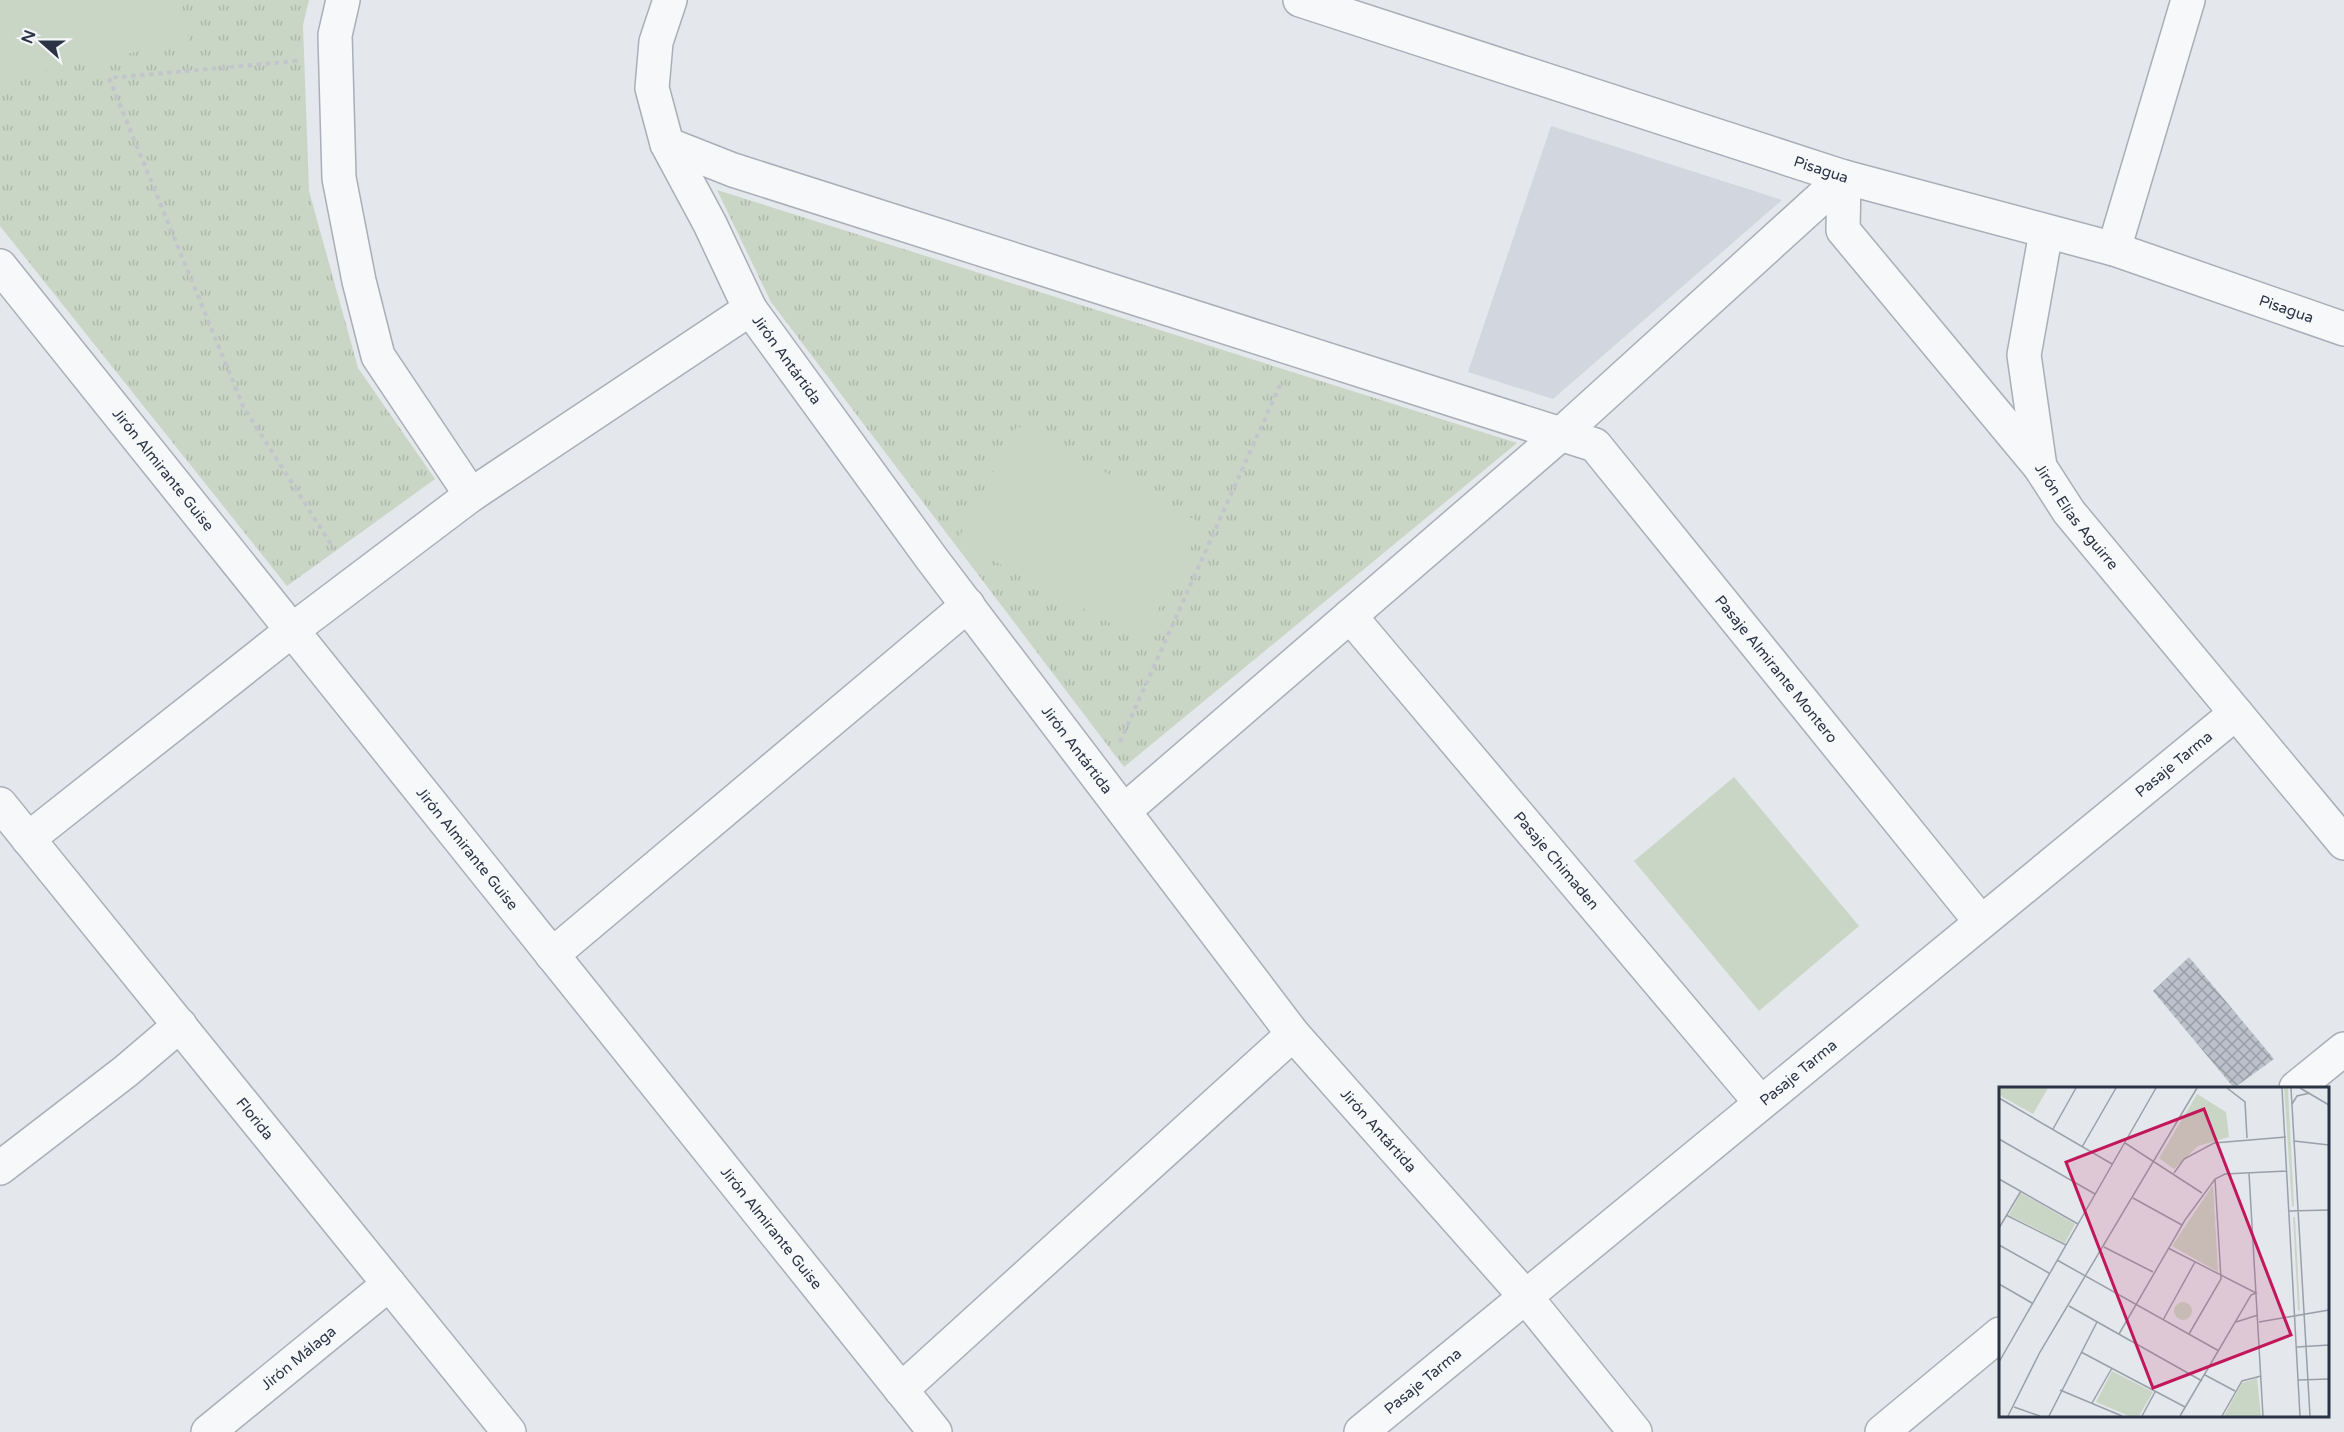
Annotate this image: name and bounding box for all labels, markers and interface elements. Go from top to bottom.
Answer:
north arrow [12,12,72,72]
text: N [17,27,41,47]
street label: Pisagua [1792,152,1851,187]
street label: Pisagua [2257,291,2316,327]
street label: Jirón Antártida [749,312,825,408]
street label: Jirón Almirante Guise [109,405,218,535]
street label: Jirón Elías Aguirre [2031,460,2122,573]
street label: Pasaje Almirante Montero [1711,592,1841,747]
street label: Jirón Antártida [1038,702,1116,797]
street label: Pasaje Tarma [2132,727,2216,801]
street label: Jirón Almirante Guise [413,784,522,914]
street label: Pasaje Chimaden [1510,808,1603,913]
street label: Pasaje Tarma [1756,1036,1840,1110]
street label: Jirón Antártida [1337,1085,1420,1176]
inset map [1999,1087,2329,1417]
street label: Florida [233,1094,278,1143]
street label: Jirón Almirante Guise [717,1163,826,1293]
street label: Jirón Málaga [257,1322,340,1394]
street label: Pasaje Tarma [1381,1344,1465,1418]

